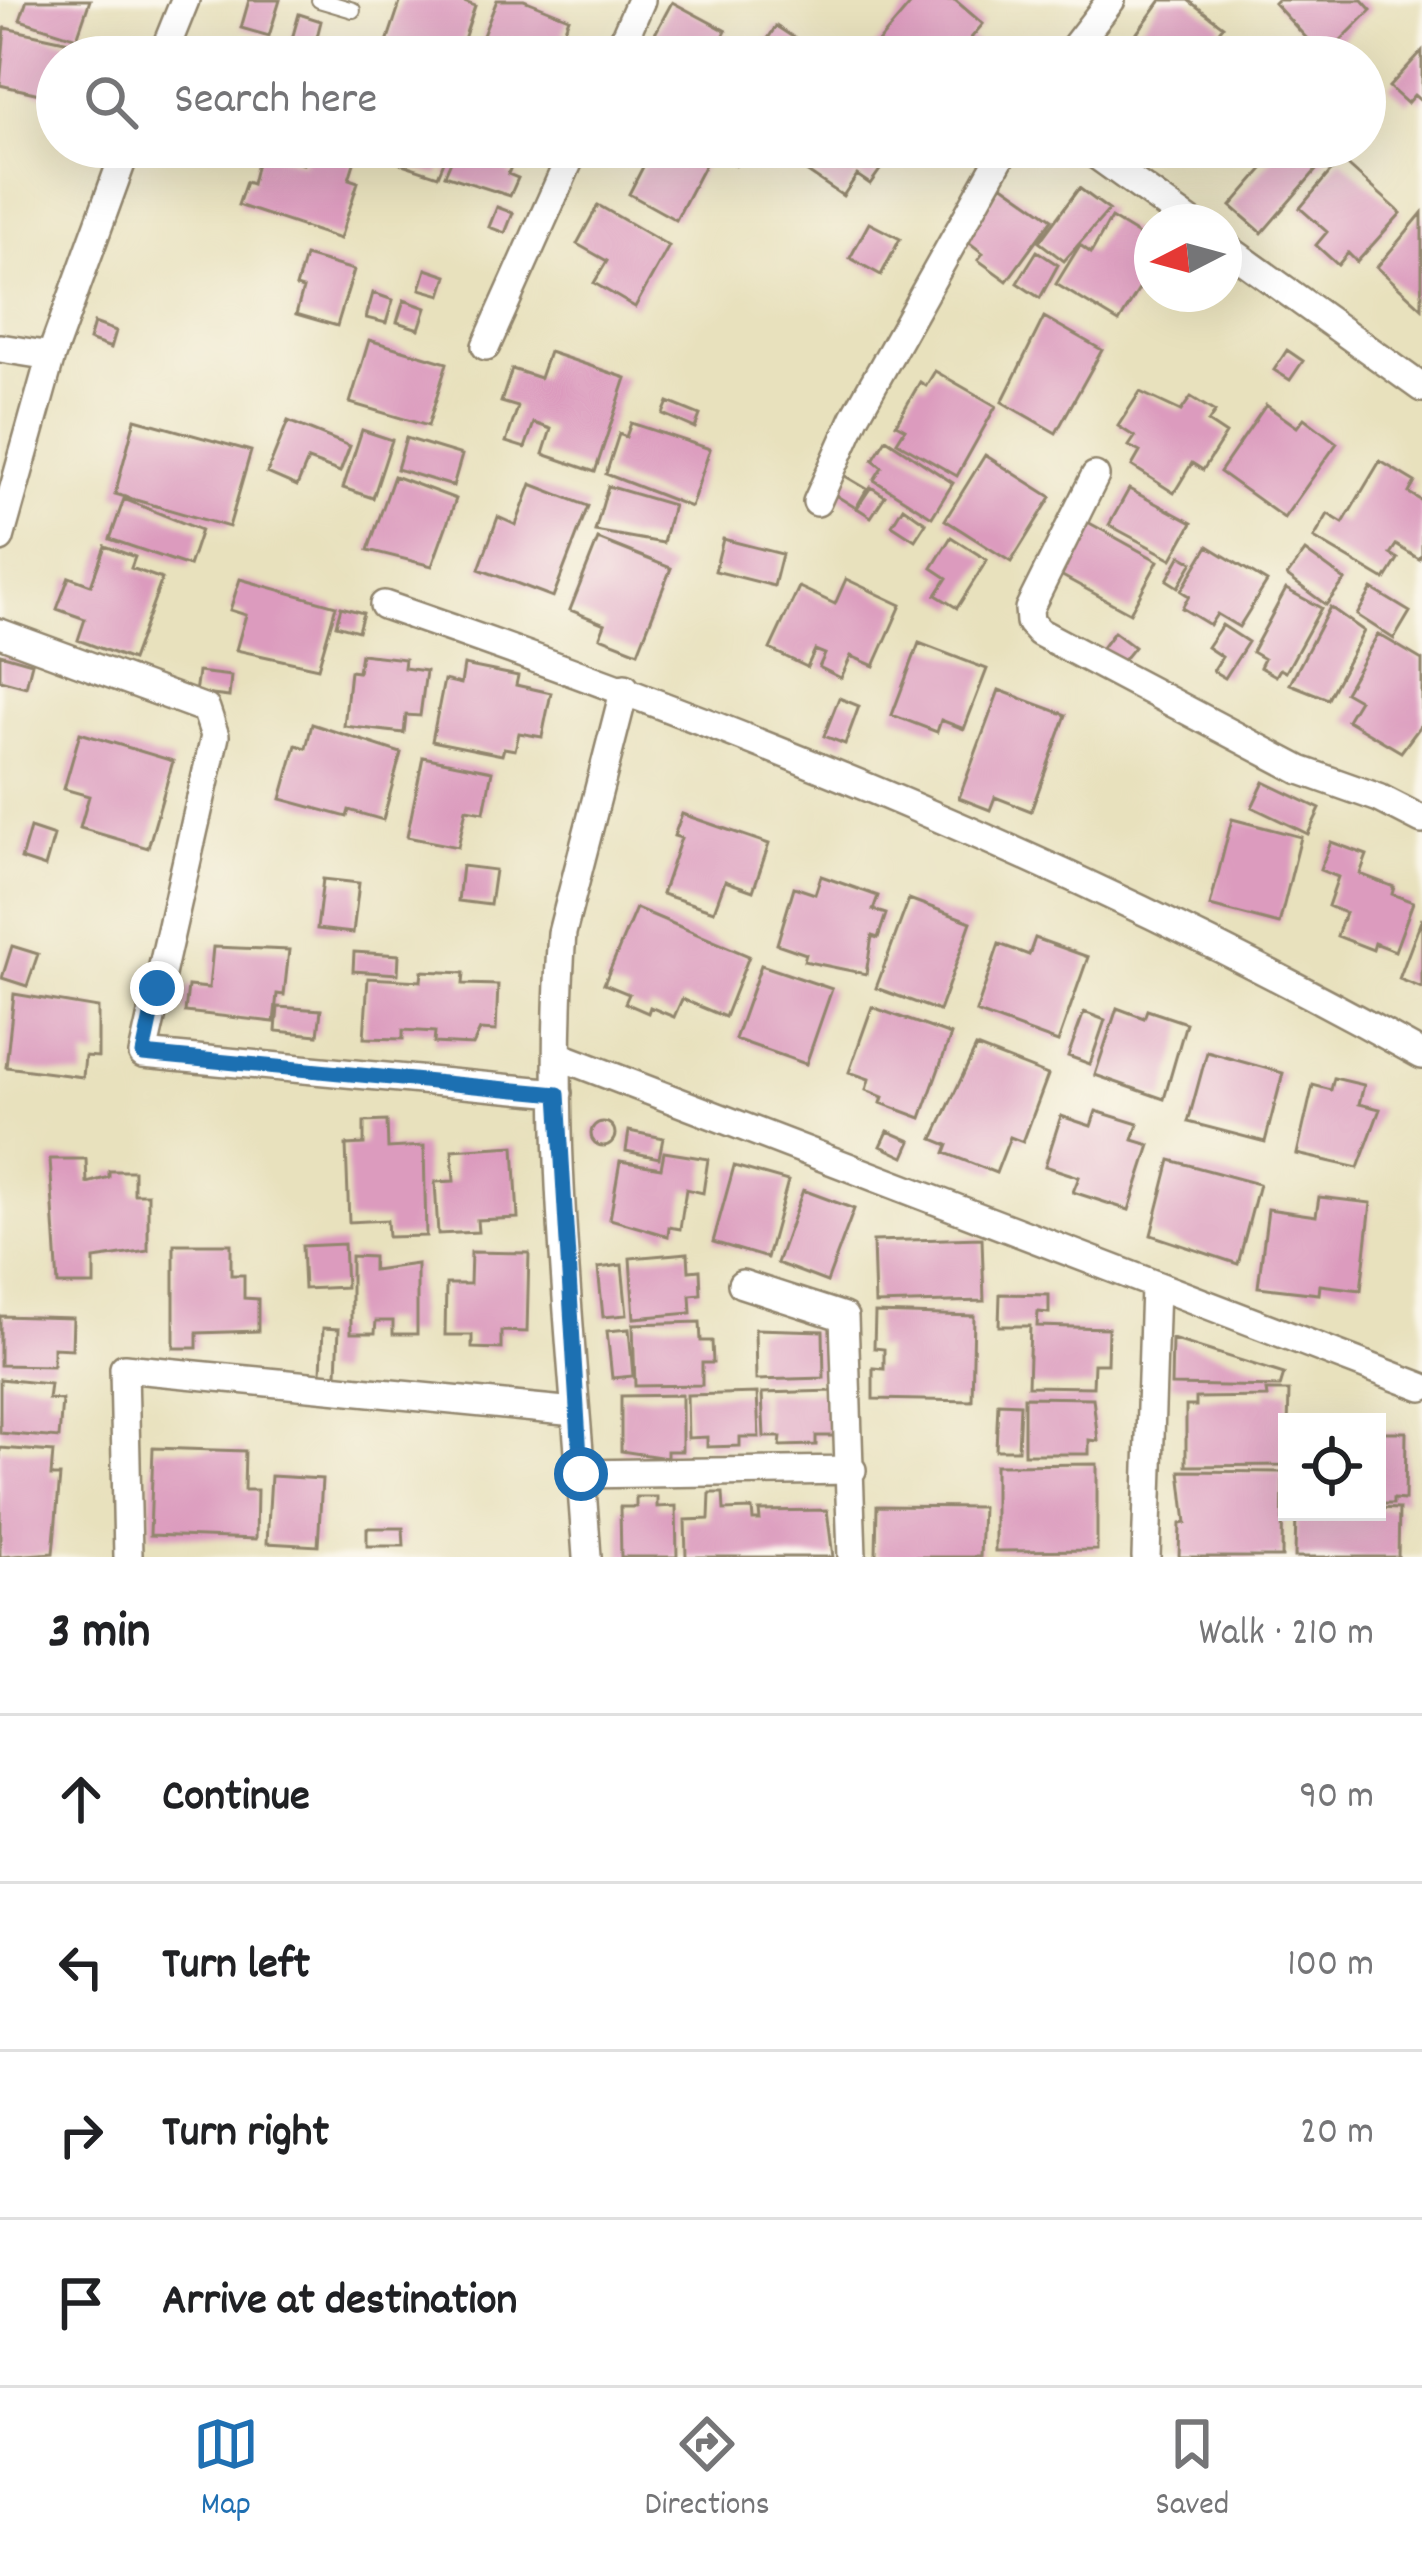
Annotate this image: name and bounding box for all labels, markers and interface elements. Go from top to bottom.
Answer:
search box [36,36,1386,168]
icon: search [78,69,144,135]
text: Search here [174,70,377,134]
north arrow [1134,204,1242,312]
route end [130,961,184,1015]
map controls [1278,1413,1386,1521]
button: locate [1278,1413,1386,1521]
route start [554,1447,608,1501]
text: 3 min [48,1599,150,1671]
text: Walk · 210 m [1199,1608,1374,1663]
icon: ahead [48,1766,114,1832]
text: Continue [162,1767,310,1831]
text: 90 m [1299,1771,1374,1826]
icon: left [48,1934,114,2000]
text: Turn left [162,1935,310,1999]
text: 100 m [1287,1939,1374,1994]
icon: right [48,2102,114,2168]
text: Turn right [162,2103,329,2167]
text: 20 m [1300,2107,1374,2162]
icon: arrive [48,2270,114,2336]
text: Arrive at destination [162,2271,517,2335]
tab: Map [193,2411,259,2530]
tab: Directions [645,2411,770,2530]
tab: Saved [1155,2411,1229,2530]

